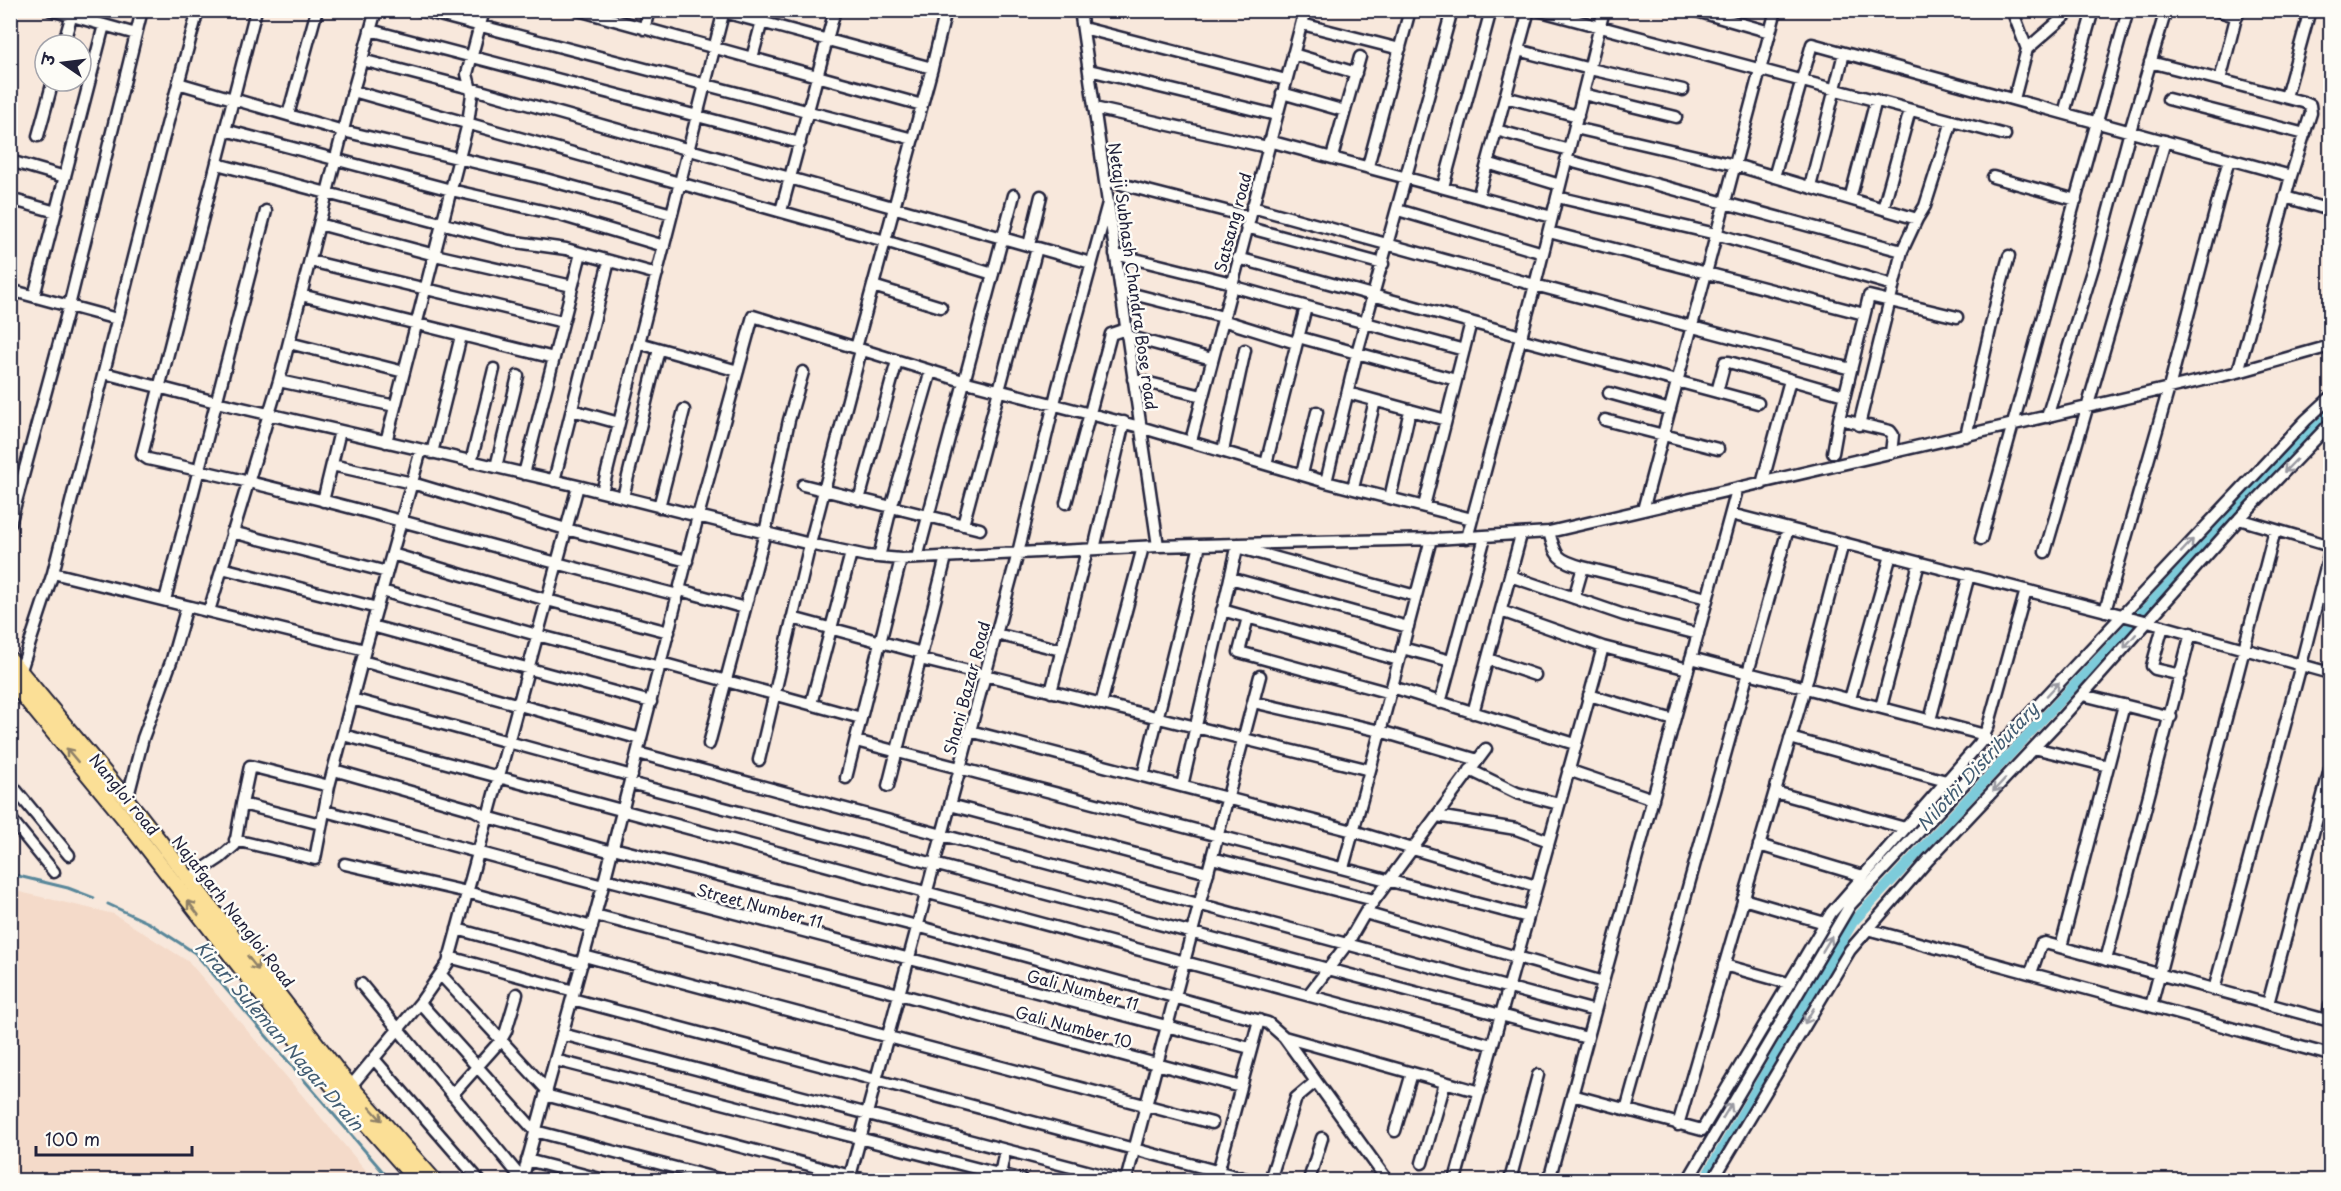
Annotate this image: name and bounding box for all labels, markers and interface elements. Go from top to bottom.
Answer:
north arrow [33,33,93,93]
text: उ [34,50,61,69]
street label: Netaji Subhash Chandra Bose road [1103,141,1165,411]
street label: Satsang road [1207,169,1257,275]
one-way arrow [2283,459,2297,474]
one-way arrow [2180,539,2194,554]
street label: Shani Bazar Road [937,618,995,758]
one-way arrow [2123,633,2136,649]
one-way arrow [2046,681,2060,696]
water label: Nilothi Distributary [1910,694,2045,836]
one-way arrow [65,747,78,763]
street label: Nangloi road [84,748,166,840]
one-way arrow [1992,777,2006,792]
street label: Najafgarh Nangloi Road [167,830,301,992]
street label: Street Number 11 [695,877,825,933]
one-way arrow [186,900,199,916]
water label: Kirari Suleman Nagar Drain [190,934,371,1137]
one-way arrow [1821,936,1833,953]
one-way arrow [246,955,259,971]
street label: Gali Number 11 [1024,963,1142,1015]
street label: Gali Number 10 [1013,999,1135,1053]
one-way arrow [1803,1007,1815,1024]
one-way arrow [1722,1103,1734,1120]
one-way arrow [369,1106,383,1121]
scale bar [36,1119,192,1157]
text: 100 m [45,1125,100,1152]

